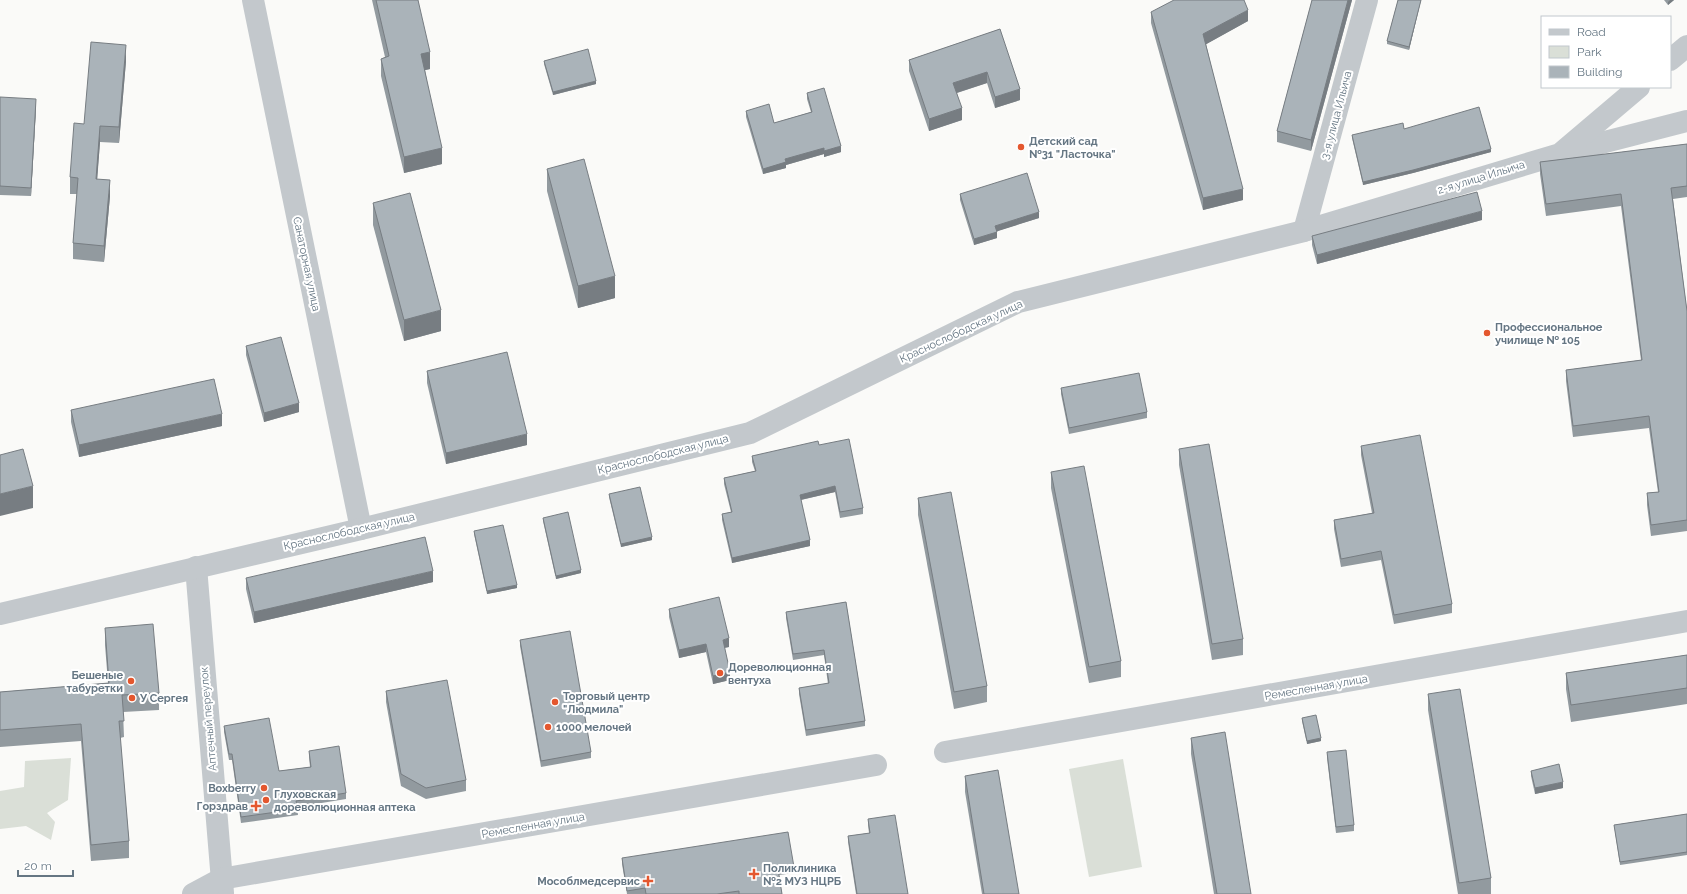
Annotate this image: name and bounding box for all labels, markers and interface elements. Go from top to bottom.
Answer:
legend [1541,16,1671,88]
text: Road [1577,25,1606,39]
text: Park [1577,45,1602,59]
text: Building [1577,65,1623,79]
street label: 3-я улица Ильича [1318,70,1355,161]
place label: Детский сад №31 "Ласточка" [1029,135,1116,161]
marker: Детский сад №31 "Ласточка" [1016,142,1026,152]
street label: 2-я улица Ильича [1436,158,1526,197]
street label: Санаторная улица [290,216,323,312]
street label: Краснослободская улица [898,297,1025,366]
place label: Профессиональное училище № 105 [1495,321,1603,347]
marker: Профессиональное училище № 105 [1482,328,1492,338]
street label: Краснослободская улица [596,432,730,477]
street label: Краснослободская улица [282,510,416,553]
place label: Дореволюционная вентуха [728,661,831,687]
street label: Аптечный переулок [197,666,220,772]
marker: Дореволюционная вентуха [715,668,725,678]
place label: Бешеные табуретки [67,669,123,695]
street label: Ремесленная улица [1264,672,1369,703]
marker: Бешеные табуретки [126,676,136,686]
place label: Торговый центр "Людмила" [563,690,650,716]
place label: У Сергея [139,692,188,705]
marker: У Сергея [127,693,137,703]
marker: Торговый центр "Людмила" [550,697,560,707]
place label: 1000 мелочей [556,721,632,734]
marker: 1000 мелочей [543,722,553,732]
place label: Boxberry [208,782,256,795]
marker: Boxberry [259,783,269,793]
place label: Глуховская дореволюционная аптека [274,788,416,814]
marker: Глуховская дореволюционная аптека [261,795,271,805]
place label: Горздрав [197,800,248,813]
marker: Горздрав [251,801,261,811]
street label: Ремесленная улица [481,810,586,841]
scale bar [18,852,73,878]
text: 20 m [24,859,52,873]
place label: Поликлиника №2 МУЗ НЦРБ [763,862,842,888]
marker: Поликлиника №2 МУЗ НЦРБ [748,868,760,880]
place label: Мособлмедсервис [537,875,640,888]
marker: Мособлмедсервис [643,876,653,886]

